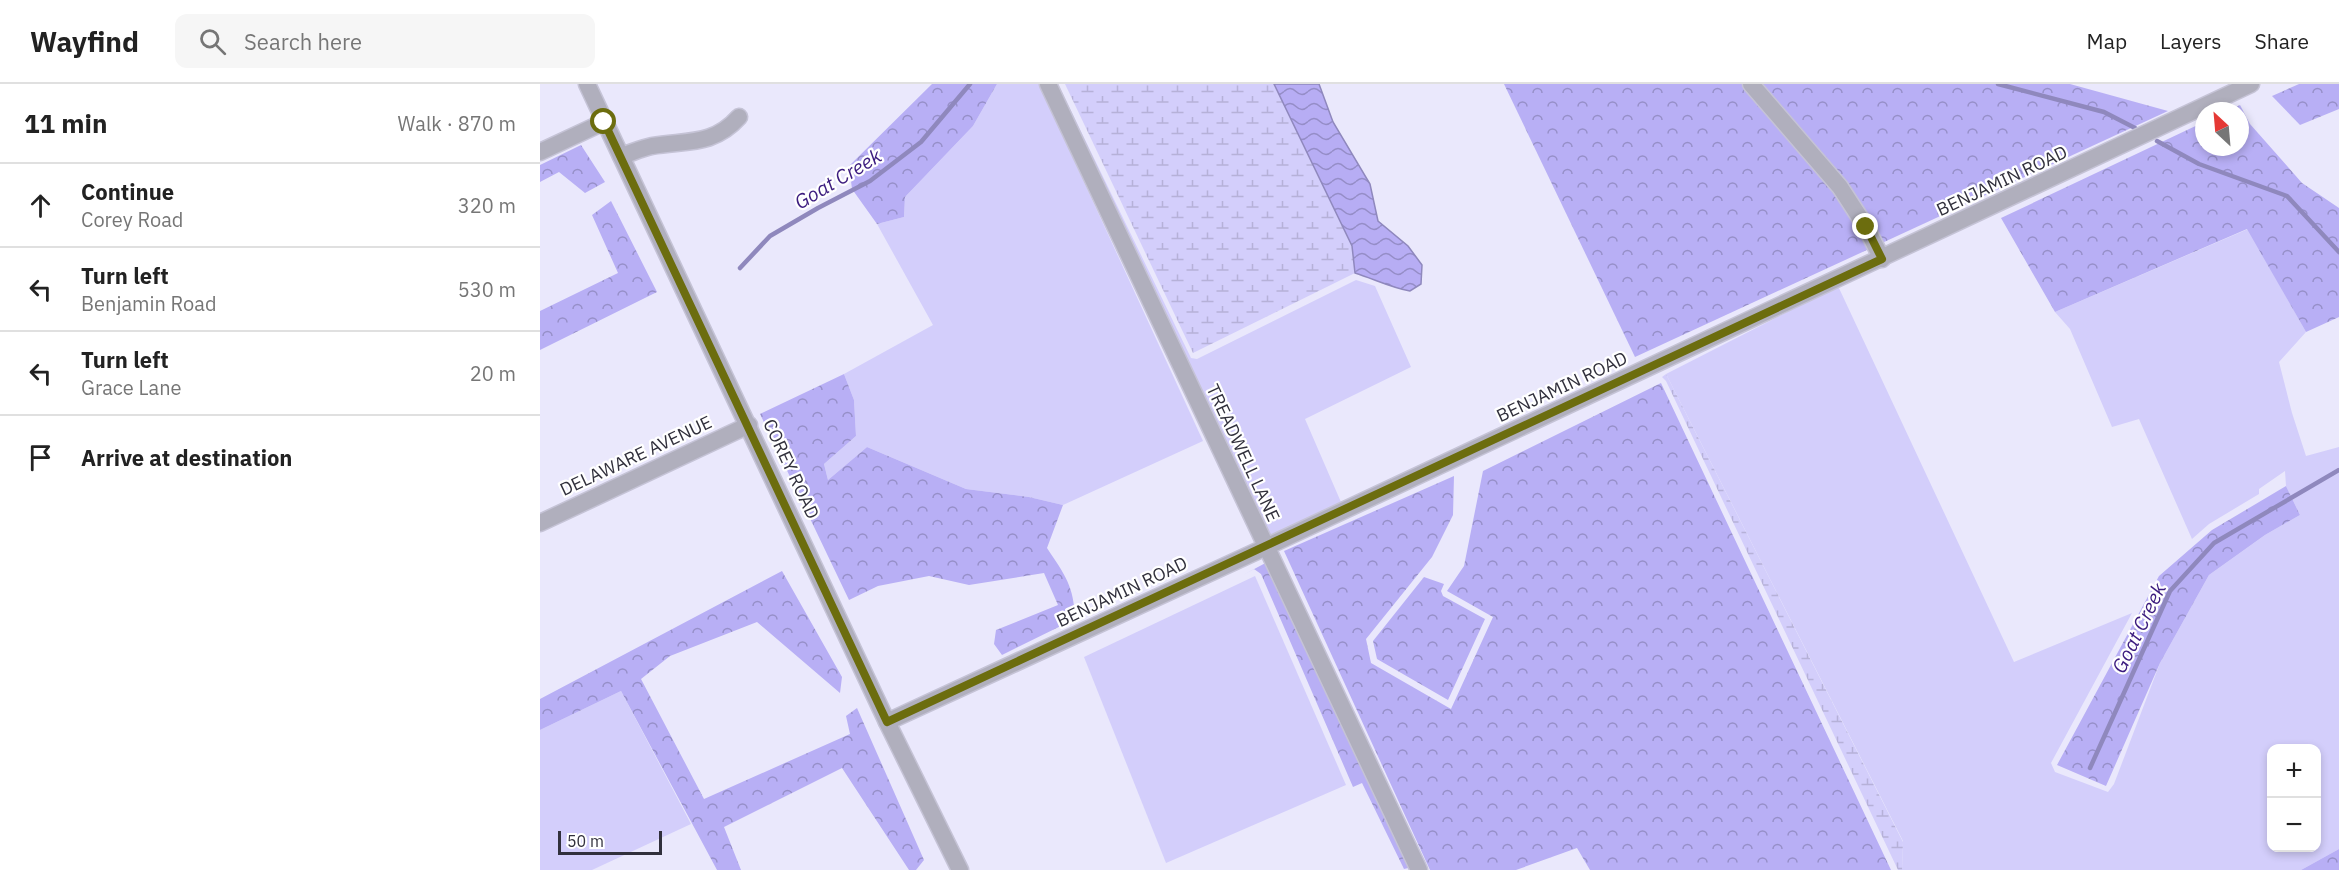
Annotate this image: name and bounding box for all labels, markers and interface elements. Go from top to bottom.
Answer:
search box [175,14,595,68]
text: Wayfind [30,23,139,60]
icon: search [196,25,229,58]
text: Search here [244,27,362,56]
text: Map [2087,27,2127,55]
text: Layers [2160,27,2222,55]
text: Share [2255,27,2309,55]
north arrow [2195,102,2249,156]
text: 11 min [24,106,108,140]
route start [590,108,616,134]
text: Walk · 870 m [398,110,516,137]
street label: BENJAMIN ROAD [1933,140,2071,221]
water label: Goat Creek [789,142,887,215]
text: Continue [81,177,174,206]
icon: ahead [24,189,57,222]
text: 320 m [458,192,516,219]
text: Corey Road [81,206,183,233]
route end [1852,213,1878,239]
text: Turn left [81,261,169,290]
icon: left [24,273,57,306]
text: 530 m [458,276,516,303]
text: Benjamin Road [81,290,217,317]
text: Turn left [81,345,169,374]
street label: BENJAMIN ROAD [1493,346,1631,427]
icon: left [24,357,57,390]
text: 20 m [470,360,516,387]
text: Grace Lane [81,374,182,401]
street label: TREADWELL LANE [1202,380,1285,525]
street label: DELAWARE AVENUE [556,410,715,501]
street label: COREY ROAD [758,415,825,522]
icon: arrive [24,441,57,474]
text: Arrive at destination [81,443,292,472]
street label: BENJAMIN ROAD [1053,551,1191,632]
water label: Goat Creek [2105,578,2172,677]
map controls [2267,744,2321,852]
button: + [2267,744,2321,798]
button: − [2267,798,2321,852]
scale bar [558,828,662,856]
text: 50 m [567,831,604,851]

